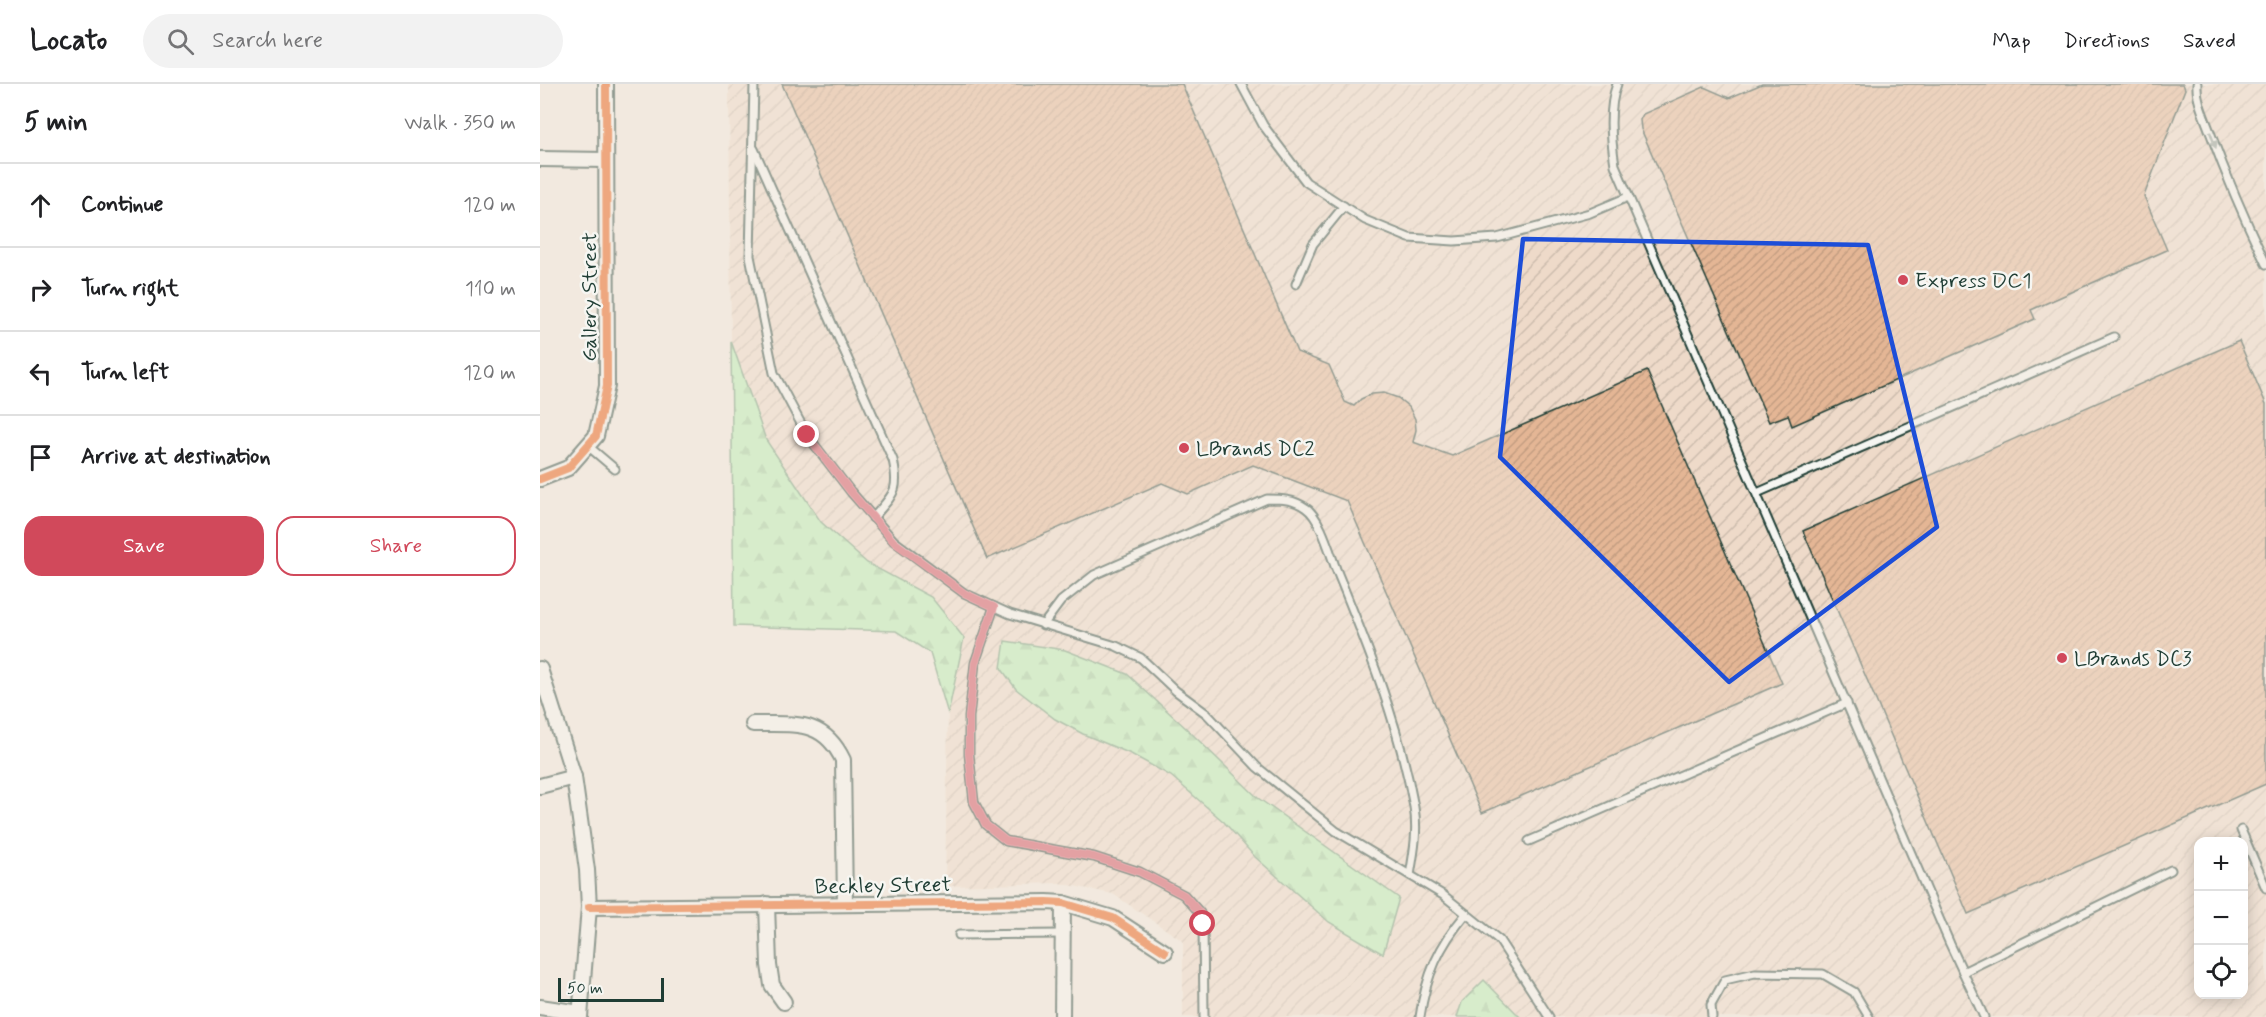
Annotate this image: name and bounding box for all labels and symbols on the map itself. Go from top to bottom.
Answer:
one-way arrow [2209,131,2219,149]
street label: Gallery Street [576,232,604,362]
place label: Express DC1 [1915,267,2032,295]
marker: Express DC1 [1896,273,1910,287]
route end [793,421,819,447]
place label: LBrands DC2 [1196,435,1314,463]
marker: LBrands DC2 [1177,441,1191,455]
place label: LBrands DC3 [2074,645,2192,673]
marker: LBrands DC3 [2055,651,2069,665]
street label: Beckley Street [814,871,952,901]
route start [1189,910,1215,936]
scale bar [558,975,664,1002]

